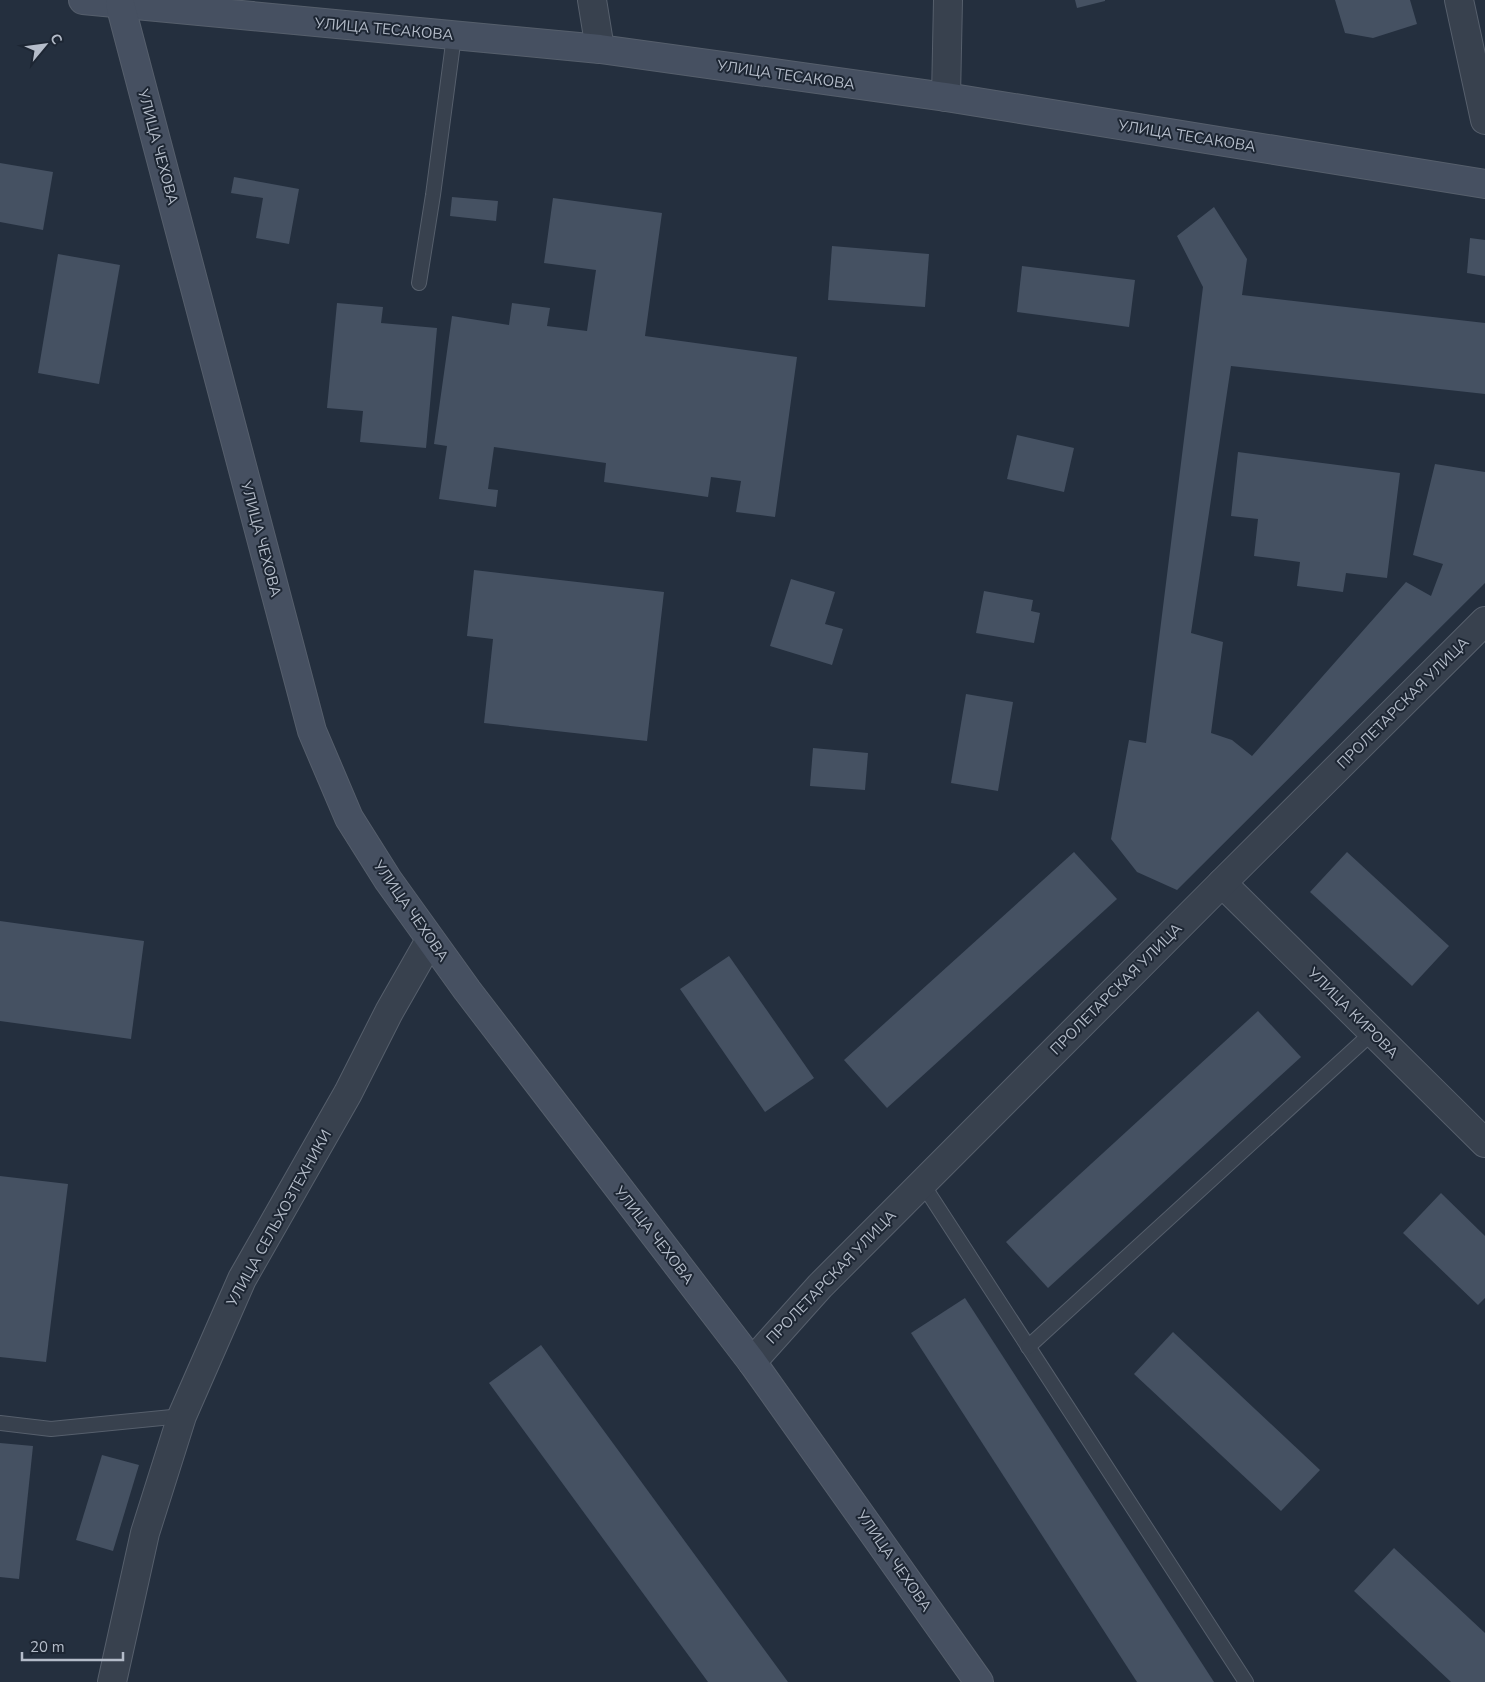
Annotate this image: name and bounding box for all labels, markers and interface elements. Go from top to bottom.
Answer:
street label: УЛИЦА ТЕСАКОВА [313,13,454,45]
north arrow [20,20,70,70]
text: С [45,30,67,48]
street label: УЛИЦА ТЕСАКОВА [715,55,856,95]
street label: УЛИЦА ЧЕХОВА [133,86,183,207]
street label: УЛИЦА ТЕСАКОВА [1116,115,1257,157]
street label: УЛИЦА ЧЕХОВА [236,478,286,599]
street label: ПРОЛЕТАРСКАЯ УЛИЦА [1333,633,1473,773]
street label: УЛИЦА ЧЕХОВА [368,856,453,966]
street label: ПРОЛЕТАРСКАЯ УЛИЦА [1046,919,1186,1059]
street label: УЛИЦА КИРОВА [1302,962,1403,1063]
street label: УЛИЦА СЕЛЬХОЗТЕХНИКИ [221,1126,336,1311]
street label: УЛИЦА ЧЕХОВА [609,1181,699,1288]
street label: ПРОЛЕТАРСКАЯ УЛИЦА [762,1206,900,1348]
street label: УЛИЦА ЧЕХОВА [851,1506,936,1616]
scale bar [22,1630,124,1662]
text: 20 m [30,1637,65,1657]

